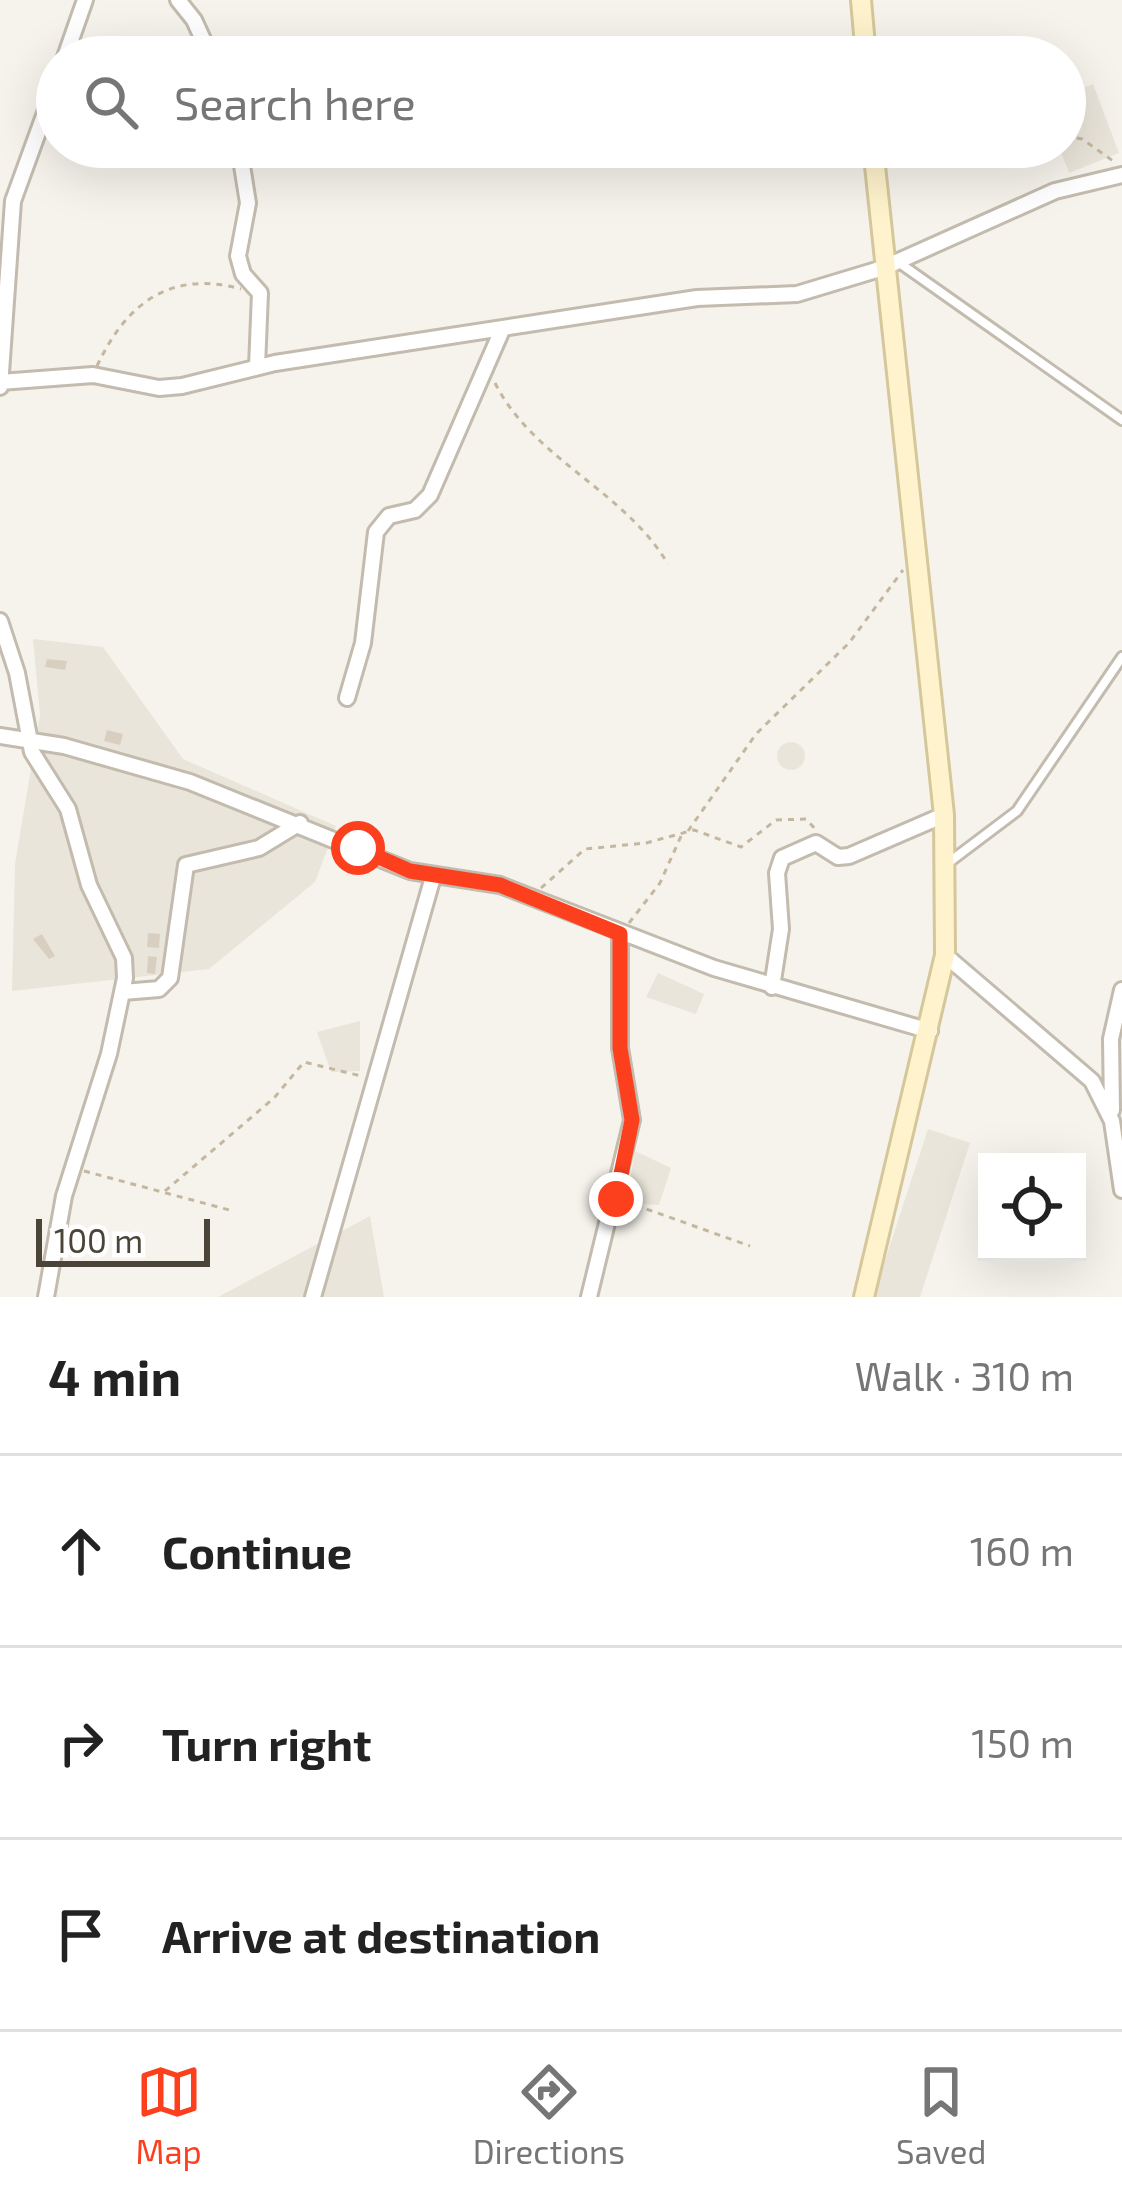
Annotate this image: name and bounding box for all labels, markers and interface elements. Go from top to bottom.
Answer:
search box [36,36,1086,168]
icon: search [78,69,144,135]
text: Search here [174,75,416,129]
route start [331,821,385,875]
map controls [978,1153,1086,1261]
button: locate [978,1153,1086,1261]
route end [589,1172,643,1226]
scale bar [36,1213,210,1266]
text: 100 m [54,1220,143,1260]
text: 4 min [48,1345,181,1406]
text: Walk · 310 m [855,1352,1074,1399]
icon: ahead [48,1518,114,1584]
text: Continue [162,1524,352,1578]
text: 160 m [970,1527,1074,1574]
icon: right [48,1710,114,1776]
text: Turn right [162,1716,371,1770]
text: 150 m [971,1719,1074,1766]
icon: arrive [48,1902,114,1968]
text: Arrive at destination [162,1908,600,1962]
tab: Map [136,2059,202,2171]
tab: Directions [473,2059,625,2171]
tab: Saved [896,2059,986,2171]

